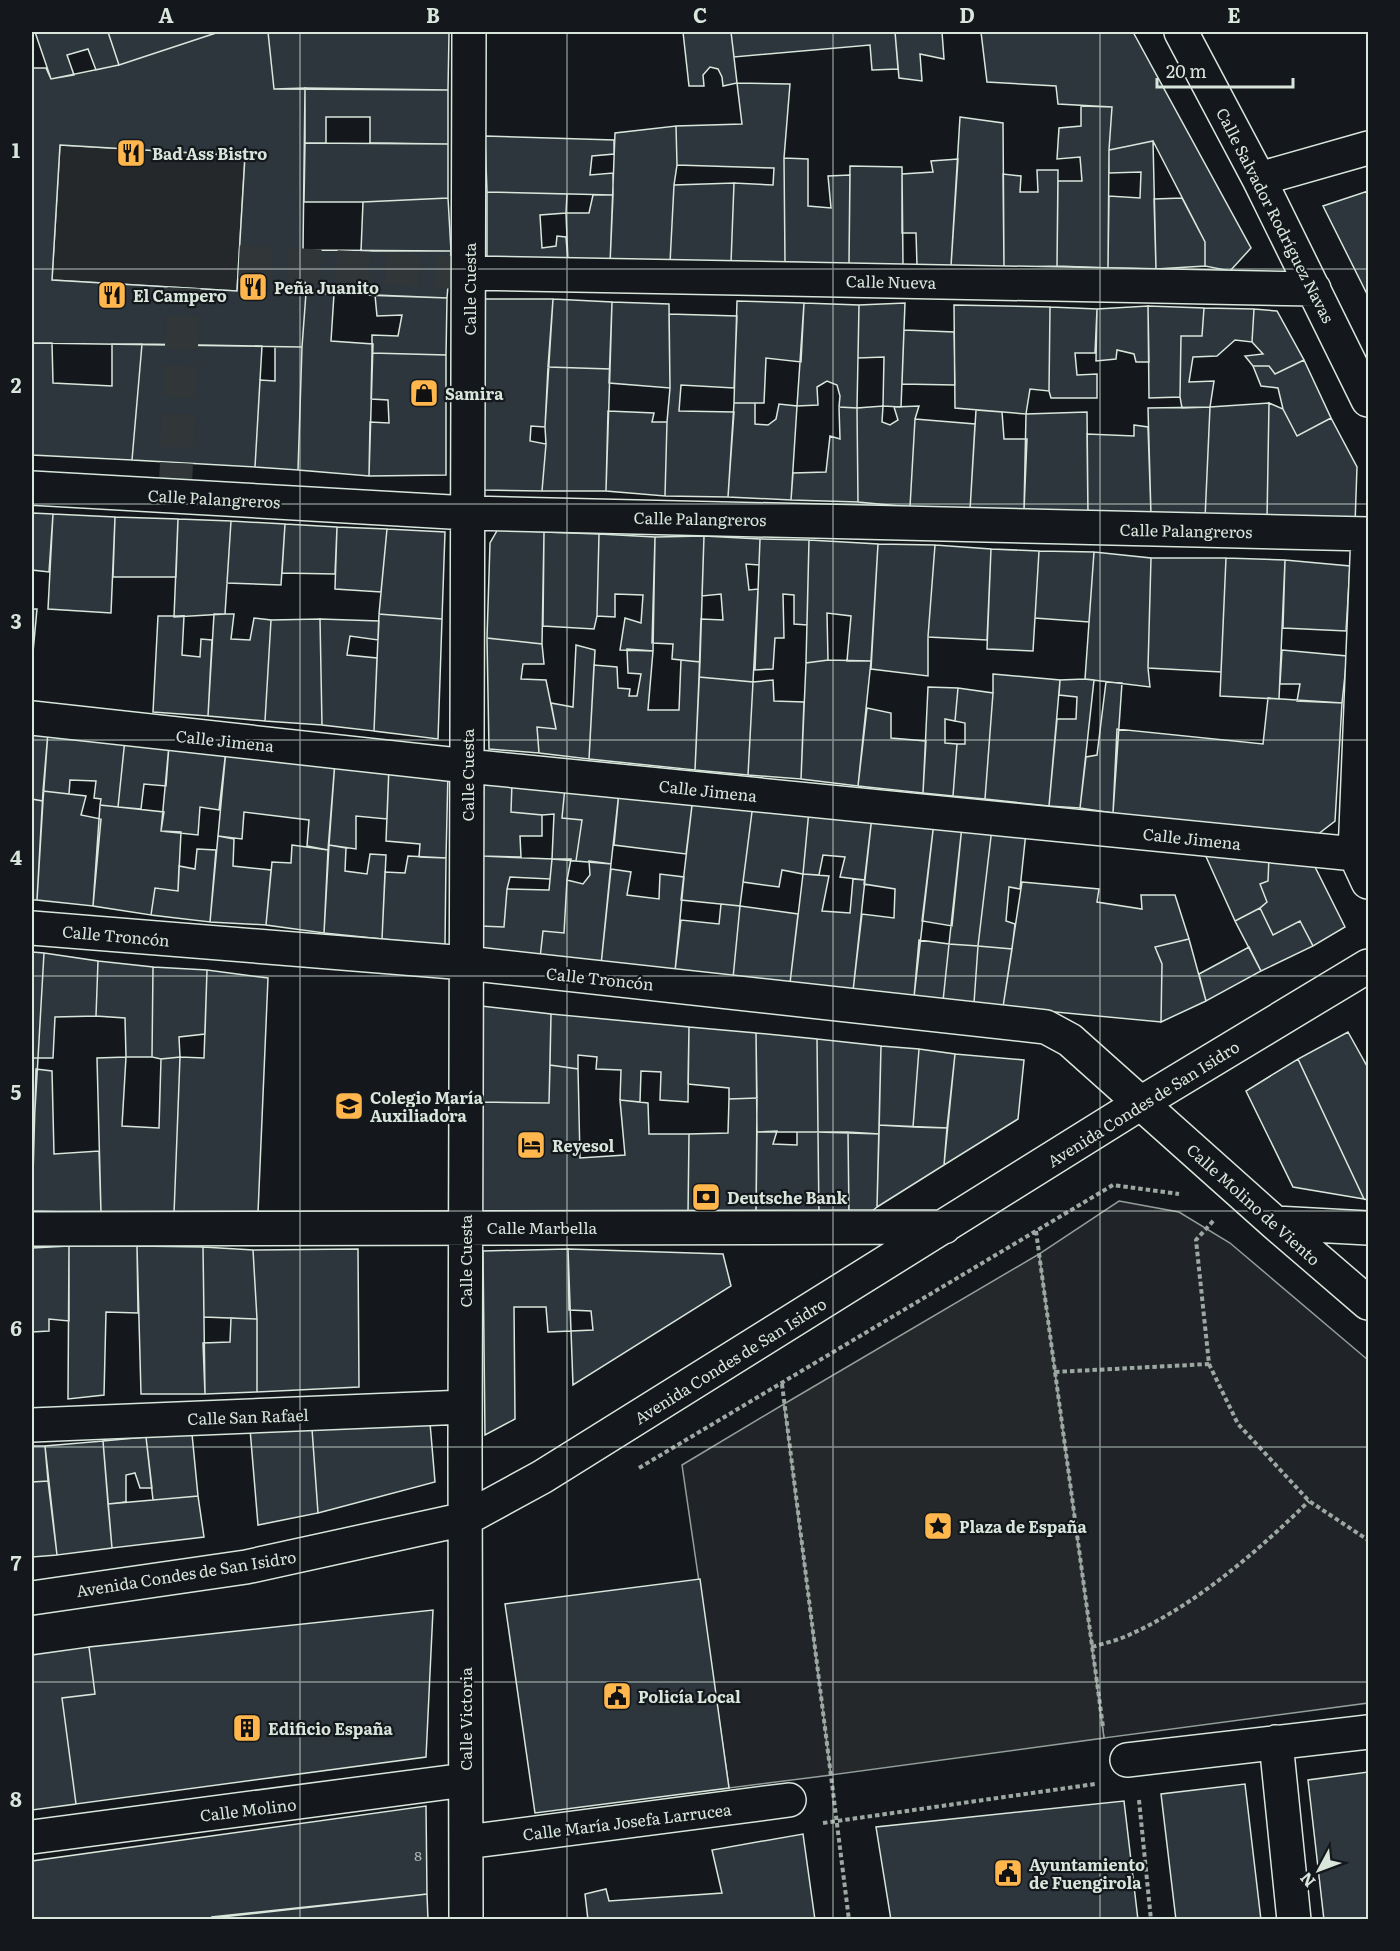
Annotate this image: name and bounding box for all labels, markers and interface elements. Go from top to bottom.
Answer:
text: A [158,0,174,29]
text: B [426,0,440,29]
text: C [693,0,707,29]
text: D [959,0,975,29]
text: E [1227,0,1241,29]
scale bar [1157,51,1294,89]
text: 20 m [1166,57,1207,84]
street label: Calle Salvador Rodríguez Navas [1211,103,1341,327]
text: 1 [12,134,20,164]
restaurant icon: Bad Ass Bistro [115,137,147,169]
place label: Bad Ass Bistro [152,141,267,165]
street label: Calle Cuesta [457,242,481,335]
street label: Calle Nueva [846,268,937,294]
restaurant icon: Peña Juanito [237,271,269,303]
place label: Peña Juanito [274,275,379,299]
restaurant icon: El Campero [96,279,128,311]
place label: El Campero [133,283,227,307]
text: 2 [11,369,22,399]
shop icon: Samira [408,377,440,409]
place label: Samira [445,381,504,405]
street label: Calle Palangreros [147,483,281,513]
street label: Calle Palangreros [633,505,767,531]
street label: Calle Palangreros [1119,517,1253,543]
text: 3 [10,605,22,635]
street label: Calle Jimena [175,723,276,757]
street label: Calle Cuesta [455,728,479,821]
street label: Calle Jimena [658,773,759,807]
street label: Calle Jimena [1142,821,1243,855]
text: 4 [10,841,22,871]
street label: Calle Troncón [61,918,171,952]
street label: Calle Troncón [545,960,655,996]
street label: Avenida Condes de San Isidro [1042,1034,1244,1172]
text: 5 [11,1076,22,1106]
place label: Colegio María Auxiliadora [370,1085,484,1127]
school or university icon: Colegio María Auxiliadora [333,1090,365,1122]
hotel icon: Reyesol [515,1129,547,1161]
place label: Reyesol [552,1133,615,1157]
street label: Calle Molino de Viento [1182,1137,1326,1271]
bank icon: Deutsche Bank [690,1181,722,1213]
place label: Deutsche Bank [727,1185,848,1209]
street label: Calle Cuesta [453,1214,477,1307]
street label: Calle Marbella [487,1215,598,1239]
street label: Avenida Condes de San Isidro [629,1291,831,1429]
text: 6 [10,1312,22,1342]
street label: Calle San Rafael [187,1402,309,1430]
place icon: Plaza de España [922,1510,954,1542]
place label: Plaza de España [959,1514,1088,1538]
street label: Avenida Condes de San Isidro [74,1544,298,1602]
text: 7 [11,1547,22,1577]
street label: Calle Victoria [453,1667,477,1771]
public building icon: Policía Local [601,1680,633,1712]
place label: Policía Local [638,1684,741,1708]
building icon: Edificio España [231,1712,263,1744]
place label: Edificio España [268,1716,394,1740]
text: 8 [10,1783,22,1813]
street label: Calle Molino [198,1791,298,1827]
street label: Calle María Josefa Larrucea [521,1796,733,1846]
north arrow [1289,1840,1349,1900]
house number: 8 [414,1845,422,1865]
place label: Ayuntamiento de Fuengirola [1029,1852,1145,1894]
public building icon: Ayuntamiento de Fuengirola [992,1857,1024,1889]
text: N [1293,1868,1320,1893]

